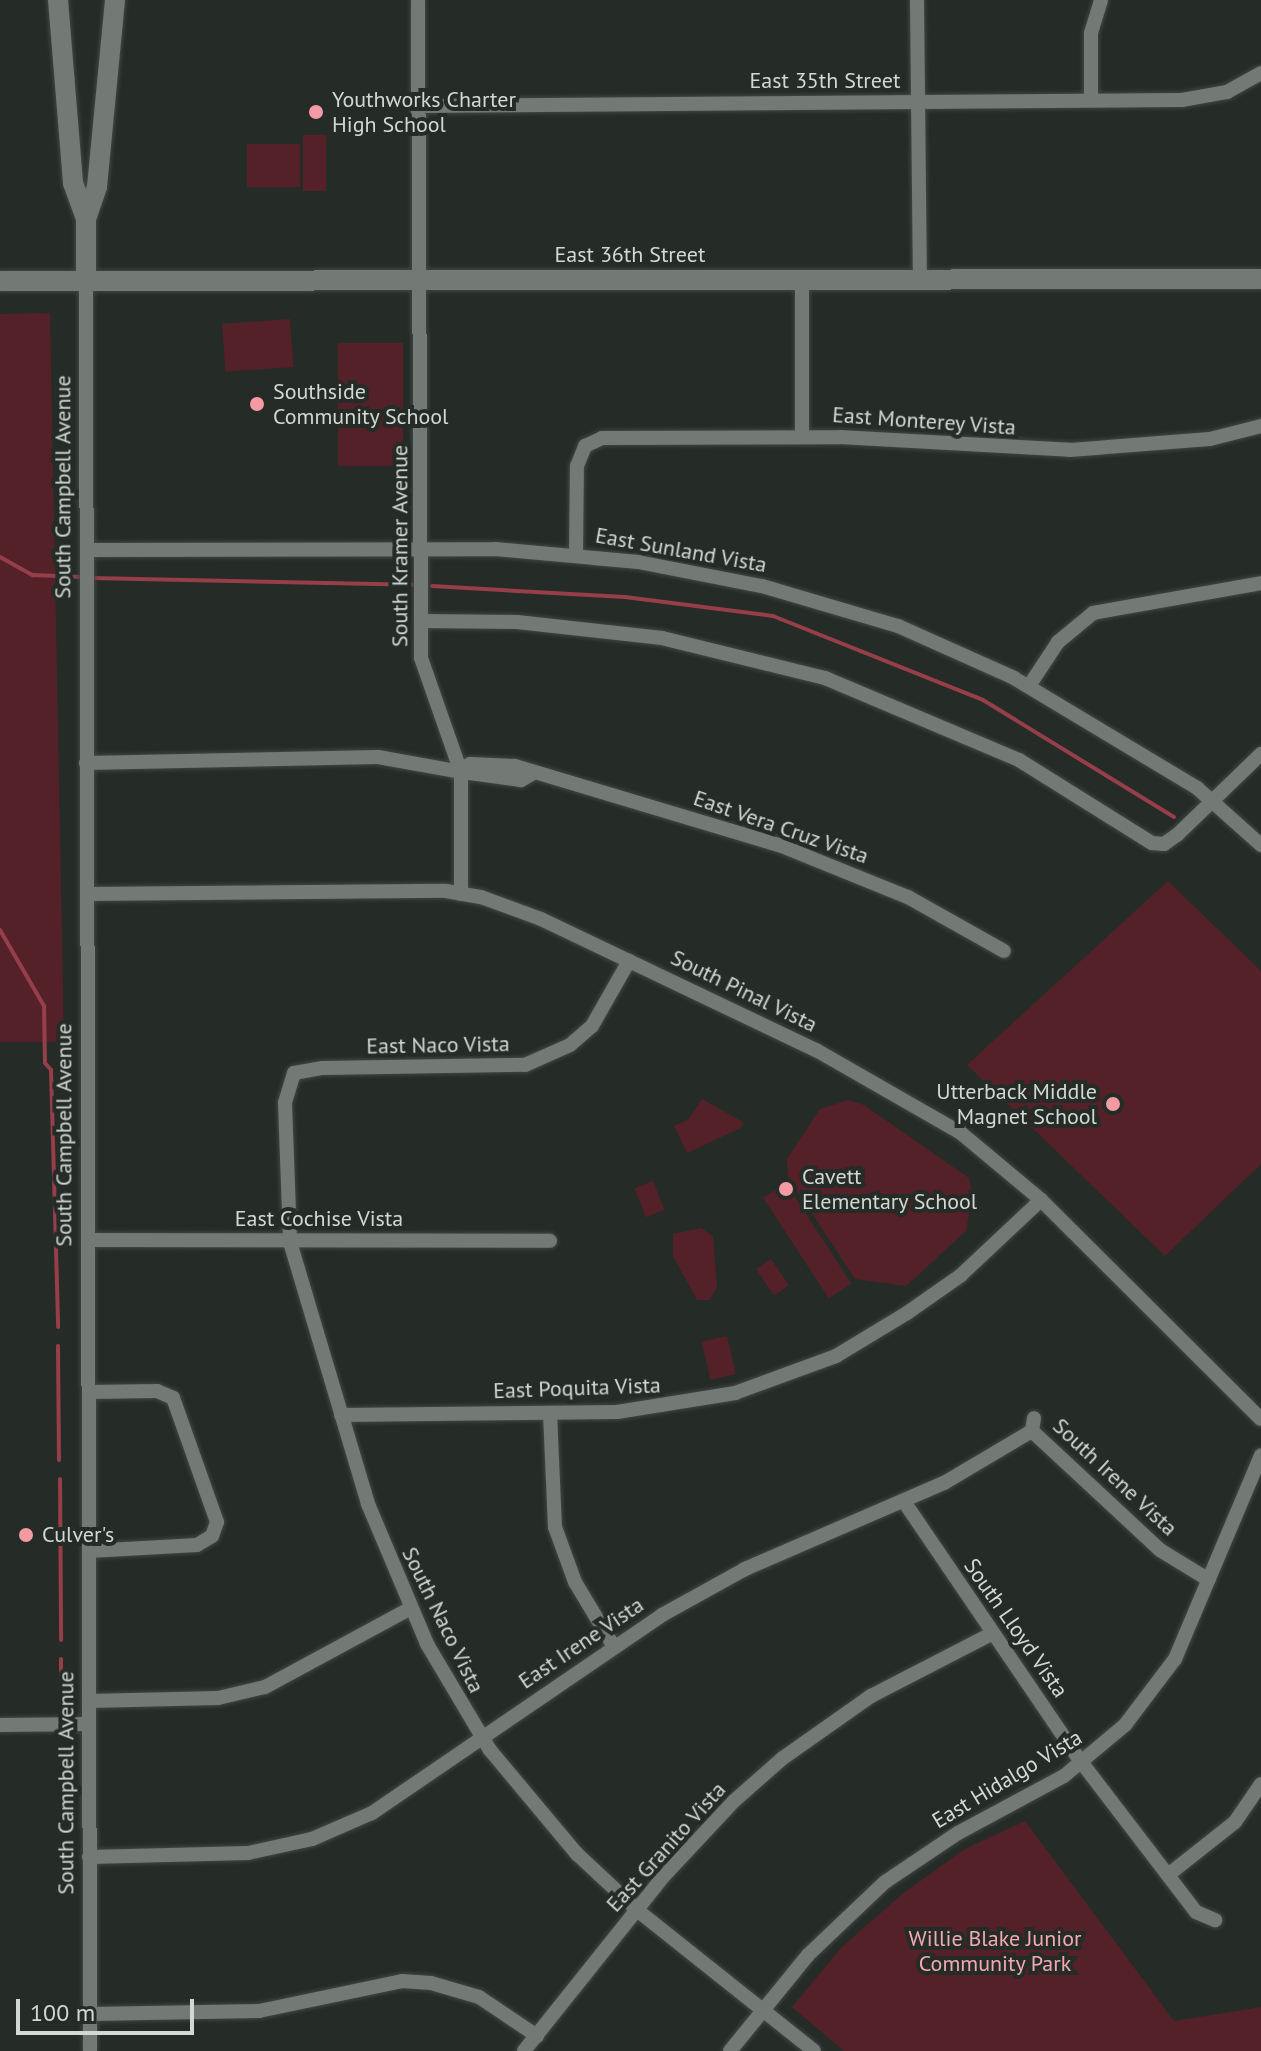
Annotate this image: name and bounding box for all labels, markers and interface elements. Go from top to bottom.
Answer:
street label: East 35th Street [750,68,900,94]
place label: Youthworks Charter High School [332,86,516,138]
marker: Youthworks Charter High School [307,103,325,121]
street label: East 36th Street [555,242,705,268]
street label: South Campbell Avenue [50,375,76,599]
place label: Southside Community School [273,378,449,430]
marker: Southside Community School [248,395,266,413]
street label: East Monterey Vista [831,401,1017,441]
street label: South Kramer Avenue [387,445,413,647]
street label: East Sunland Vista [593,522,769,578]
street label: East Vera Cruz Vista [689,784,873,870]
street label: South Pinal Vista [666,944,822,1038]
street label: South Campbell Avenue [51,1023,77,1247]
street label: East Naco Vista [366,1031,510,1059]
place label: Utterback Middle Magnet School [936,1078,1097,1130]
marker: Utterback Middle Magnet School [1104,1095,1122,1113]
place label: Cavett Elementary School [802,1163,978,1214]
marker: Cavett Elementary School [777,1180,795,1198]
street label: East Cochise Vista [234,1206,404,1232]
street label: East Poquita Vista [492,1372,662,1404]
street label: South Irene Vista [1047,1412,1183,1542]
place label: Culver's [42,1522,114,1548]
marker: Culver's [17,1526,35,1544]
street label: South Naco Vista [396,1543,490,1697]
street label: South Lloyd Vista [958,1553,1074,1703]
street label: East Irene Vista [513,1591,649,1695]
street label: South Campbell Avenue [53,1671,79,1895]
street label: East Hidalgo Vista [927,1724,1087,1834]
street label: East Granito Vista [601,1776,731,1918]
park label: Willie Blake Junior Community Park [909,1925,1081,1976]
scale bar [20,1983,198,2033]
text: 100 m [30,1997,95,2028]

